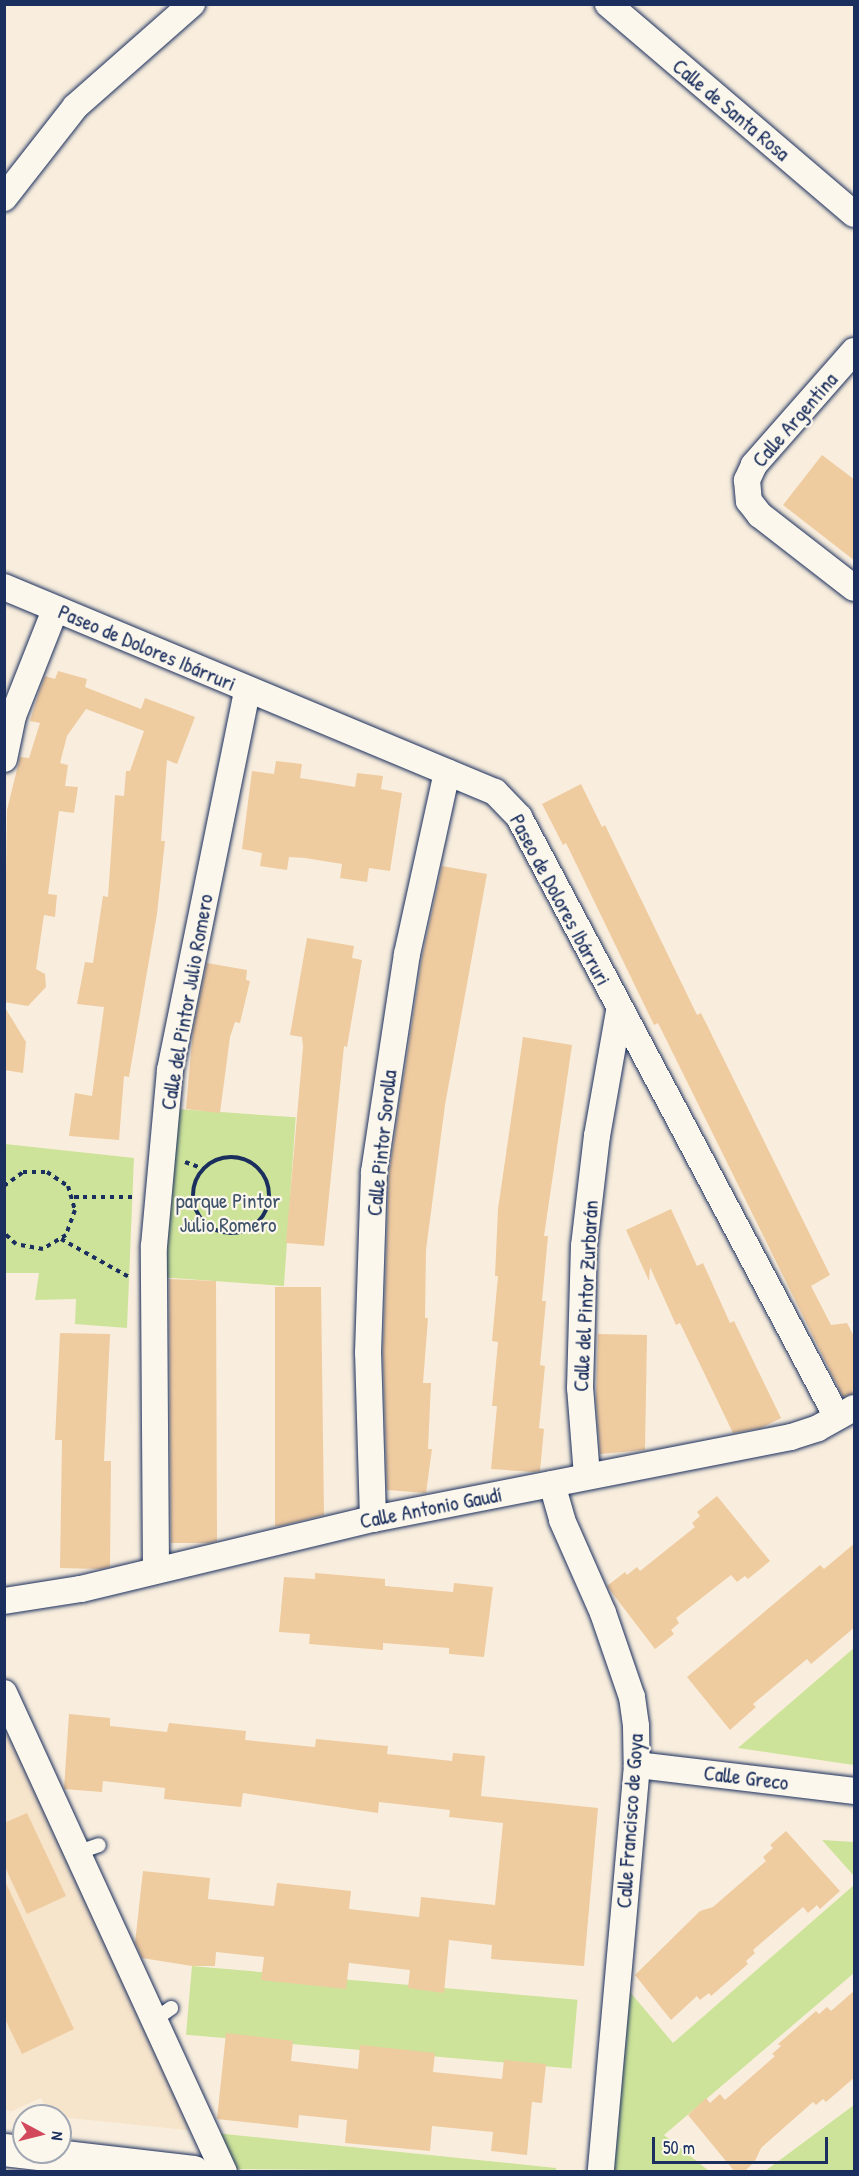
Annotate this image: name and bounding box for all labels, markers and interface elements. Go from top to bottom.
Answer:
street label: Calle de Santa Rosa [667,54,795,166]
street label: Calle Argentina [747,368,843,472]
street label: Paseo de Dolores Ibárruri [54,599,240,697]
street label: Paseo de Dolores Ibárruri [504,810,616,990]
street label: Calle del Pintor Julio Romero [156,892,218,1112]
street label: Calle Pintor Sorolla [362,1069,402,1217]
park label: parque Pintor Julio Romero [176,1188,280,1238]
street label: Calle del Pintor Zurbarán [568,1200,604,1392]
street label: Calle Antonio Gaudí [358,1482,504,1534]
street label: Calle Francisco de Goya [611,1733,649,1909]
street label: Calle Greco [702,1760,790,1796]
north arrow [12,2104,72,2164]
scale bar [655,2125,830,2163]
text: N [46,2130,69,2142]
text: 50 m [663,2135,695,2160]

